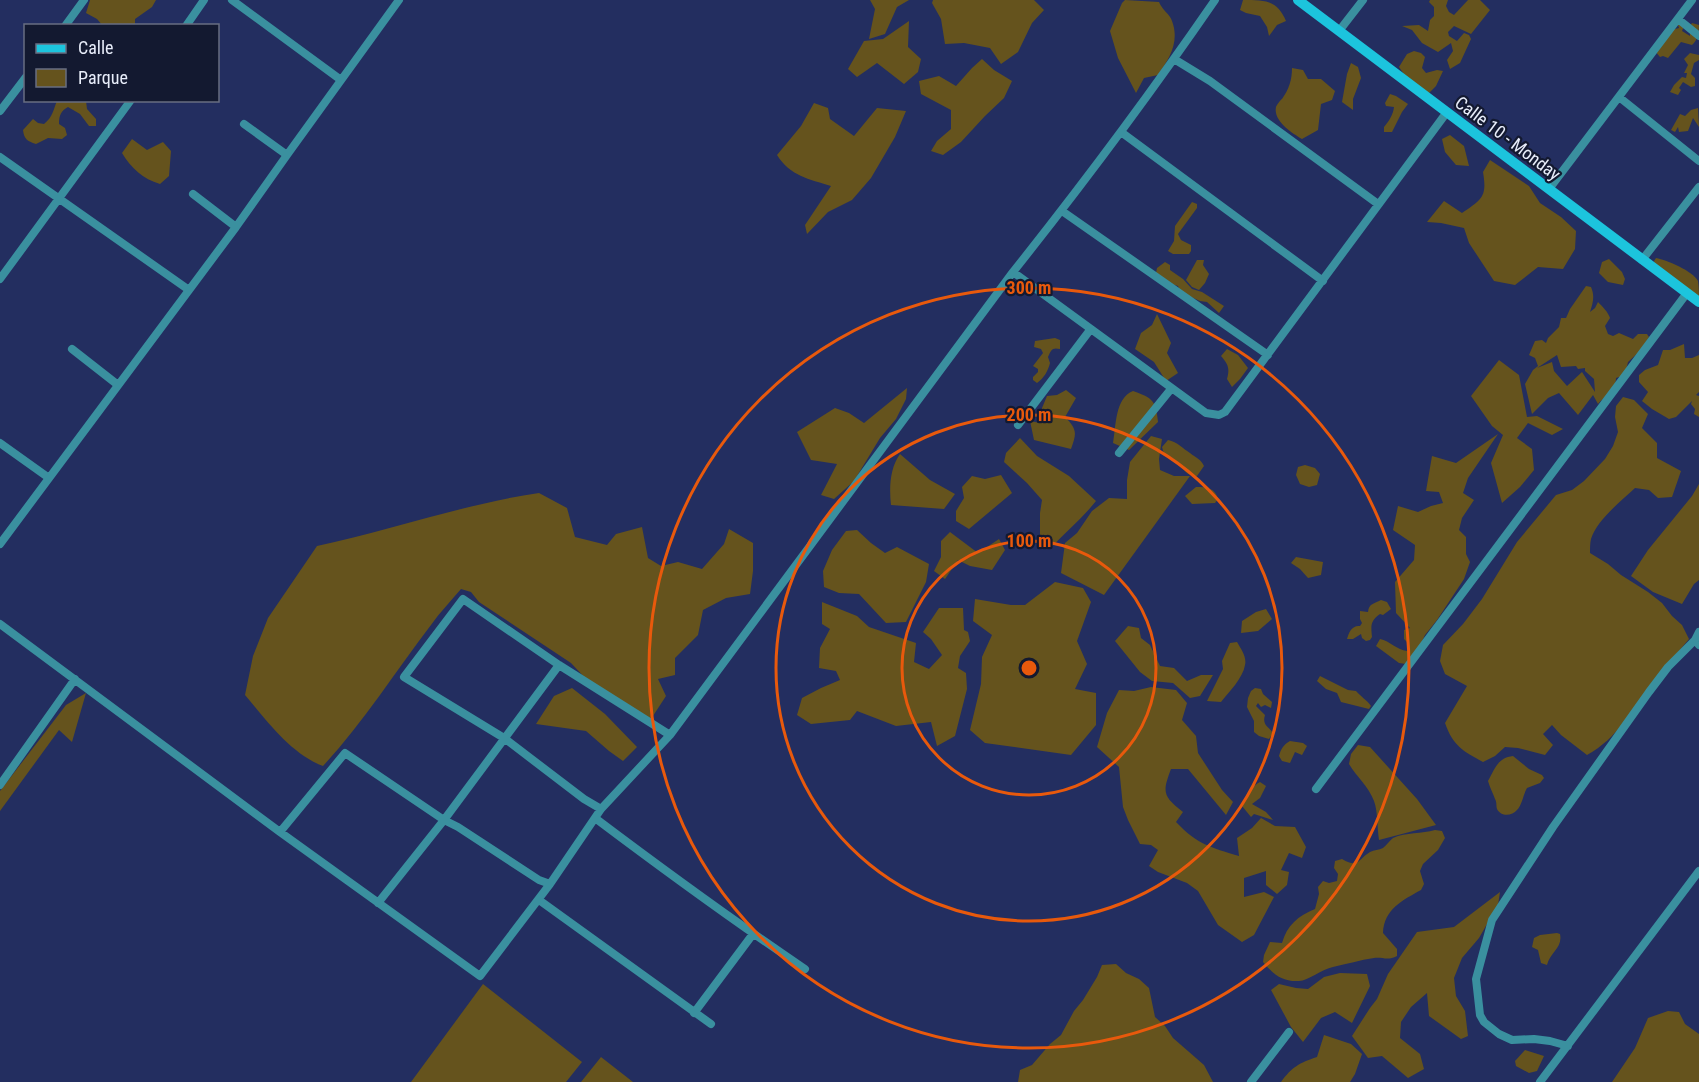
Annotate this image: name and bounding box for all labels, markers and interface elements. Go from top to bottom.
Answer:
legend [24,24,219,102]
text: Calle [78,37,114,58]
text: Parque [78,67,128,88]
street label: Calle 10 - Monday [1451,92,1565,185]
text: 300 m [1007,277,1051,298]
text: 200 m [1007,404,1051,425]
text: 100 m [1007,530,1051,551]
centre of rings [1019,658,1039,678]

